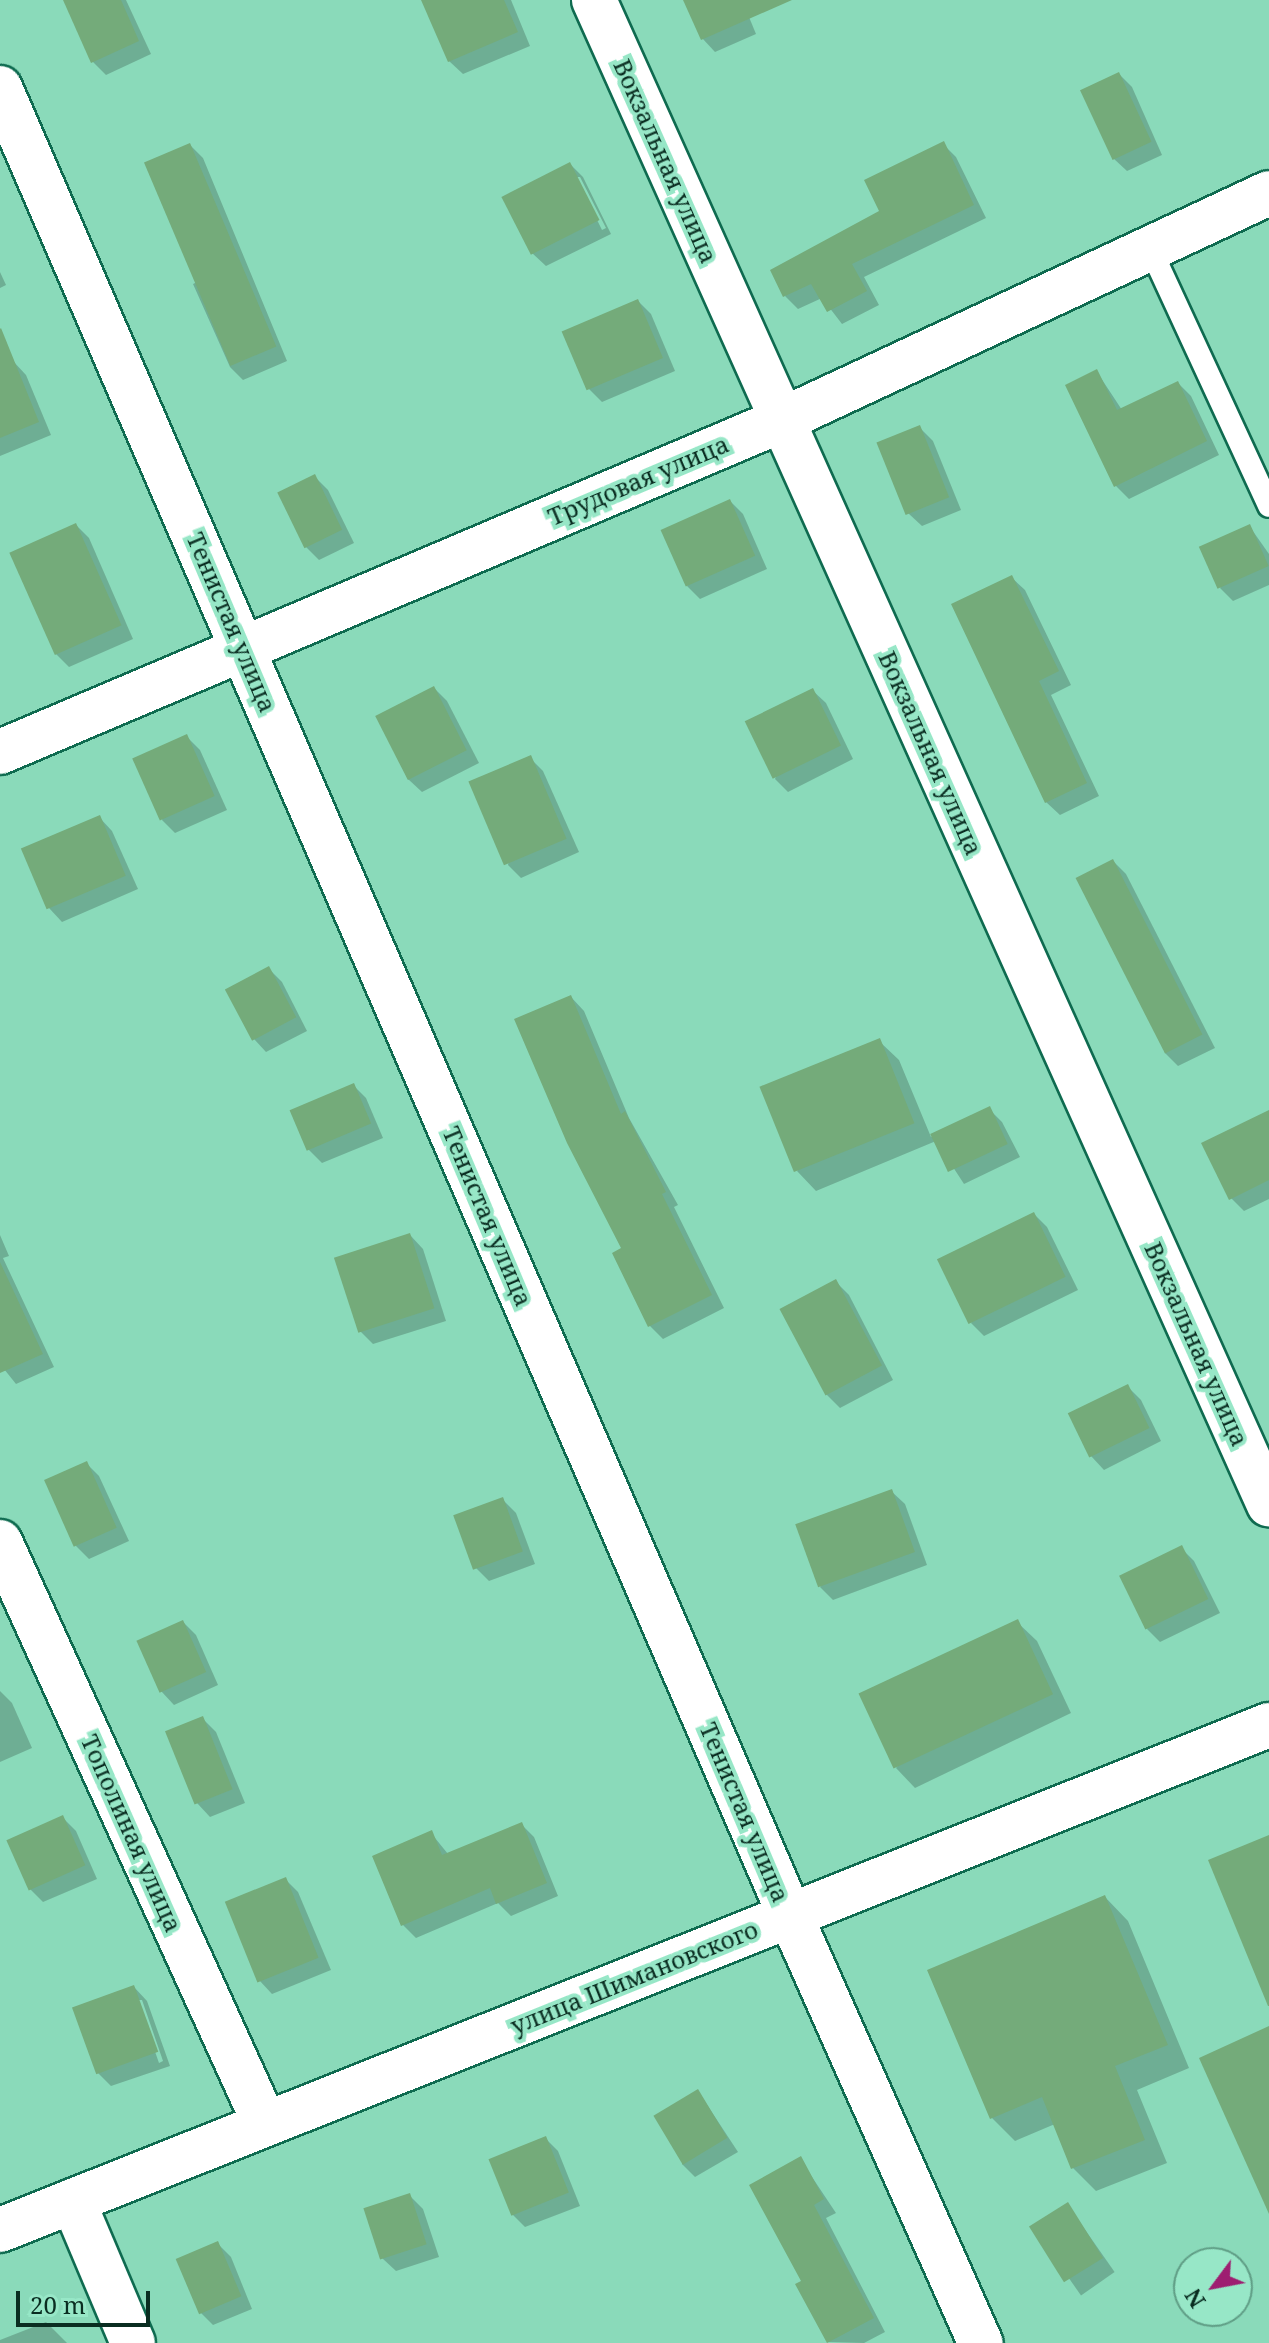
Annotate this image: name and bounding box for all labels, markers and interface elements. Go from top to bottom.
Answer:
street label: Вокзальная улица [608,55,724,267]
street label: Трудовая улица [543,429,733,531]
street label: Тенистая улица [181,528,283,716]
street label: Вокзальная улица [873,647,989,859]
street label: Тенистая улица [437,1122,539,1310]
street label: Вокзальная улица [1139,1238,1255,1450]
street label: Тенистая улица [694,1718,796,1906]
street label: Тополиная улица [75,1730,189,1936]
street label: улица Шимановского [506,1914,762,2040]
north arrow [1173,2247,1253,2327]
scale bar [20,2275,154,2325]
text: N [1177,2283,1212,2314]
text: 20 m [30,2288,86,2321]

